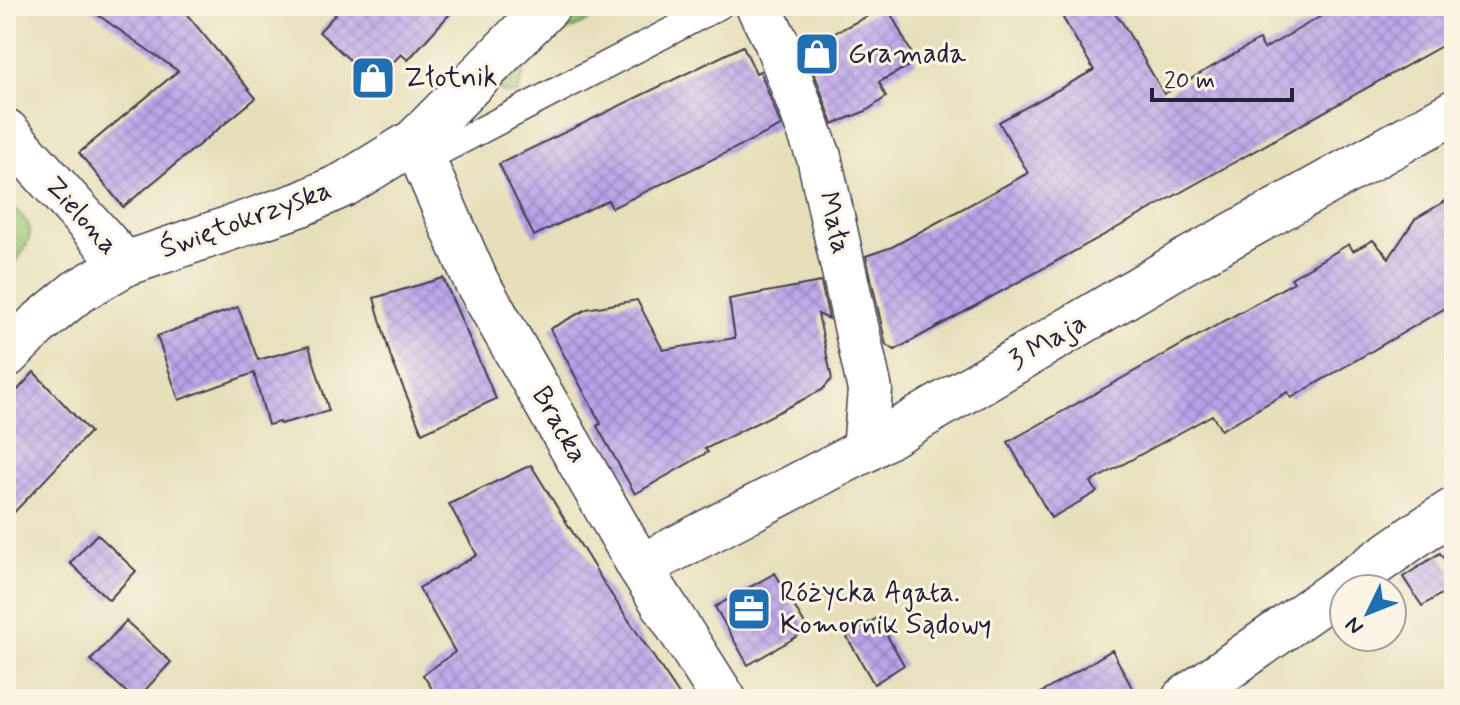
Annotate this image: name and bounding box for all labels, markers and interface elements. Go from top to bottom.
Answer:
shop icon: Gramada [793,30,841,78]
place label: Gramada [848,36,966,73]
scale bar [1152,52,1292,102]
shop icon: Złotnik [349,54,397,102]
place label: Złotnik [404,60,497,97]
text: 20 m [1164,66,1215,97]
street label: Zielona [36,169,126,263]
street label: Świętokrzyska [155,171,337,268]
street label: Mała [809,188,859,258]
street label: 3 Maja [1002,305,1094,379]
street label: Bracka [522,380,596,470]
north arrow [1328,573,1408,653]
place label: Różycka Agata. Komornik Sądowy [780,575,992,644]
office icon: Różycka Agata. Komornik Sądowy [725,585,773,633]
text: N [1340,610,1370,640]

